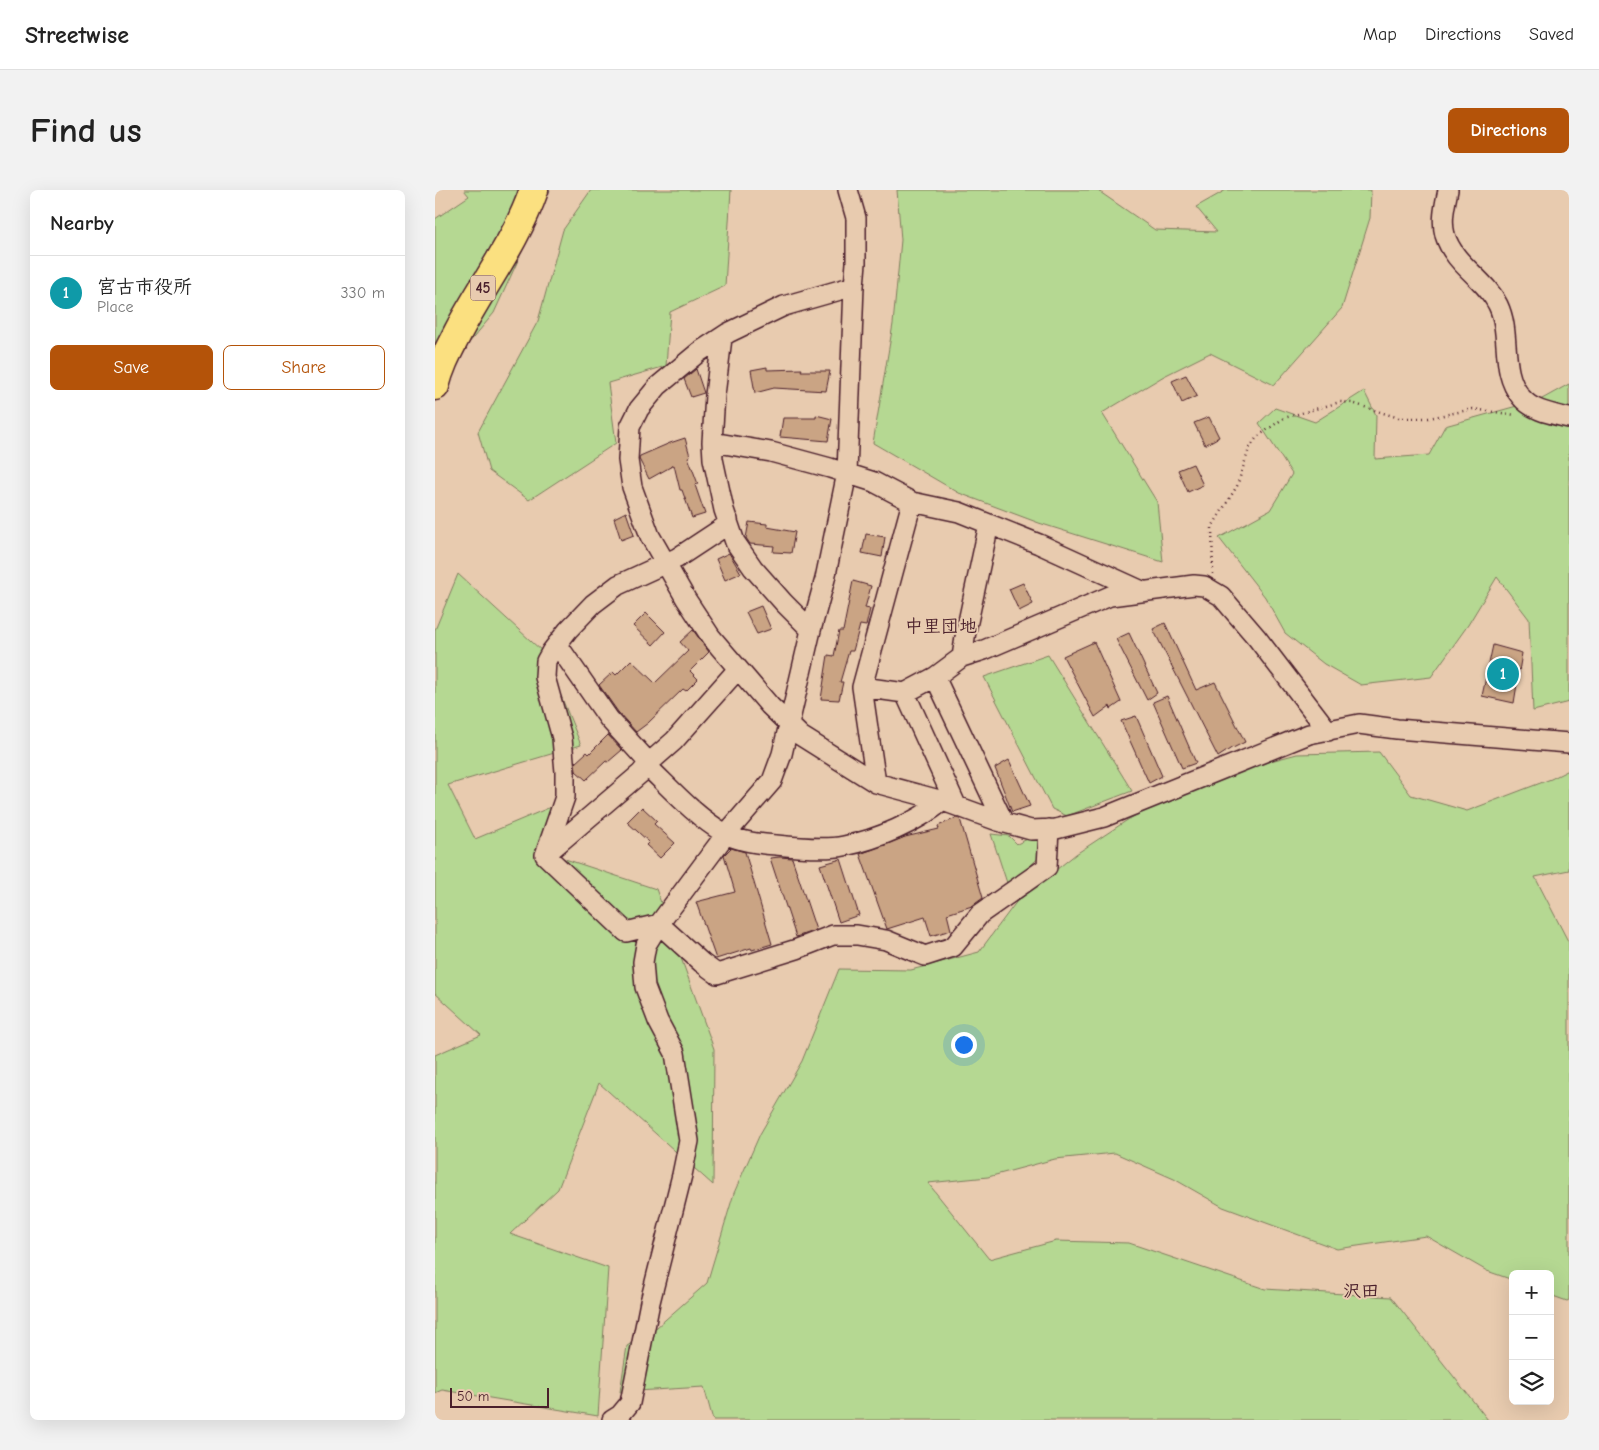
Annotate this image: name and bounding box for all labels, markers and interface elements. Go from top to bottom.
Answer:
text: Streetwise [25,21,129,49]
text: Map [1363,24,1397,45]
text: Directions [1425,24,1501,45]
text: Saved [1529,24,1574,45]
button: Directions [1448,108,1569,153]
text: Find us [30,110,142,151]
text: Nearby [50,211,114,235]
text: 宮古市役所 [97,276,192,298]
road number: 45 [471,276,495,300]
text: 1 [63,284,69,302]
text: 330 m [340,284,385,302]
text: Place [97,298,133,316]
button: Save [50,345,213,390]
button: Share [223,345,385,390]
district label: 中里団地 [905,616,977,637]
pin: 1 [1487,655,1519,693]
your location [951,1032,977,1058]
map controls [1509,1270,1554,1405]
button: + [1509,1270,1554,1315]
district label: 沢田 [1343,1281,1379,1302]
button: − [1509,1315,1554,1360]
button: layers [1509,1360,1554,1405]
scale bar [450,1385,549,1408]
text: 50 m [457,1388,489,1405]

